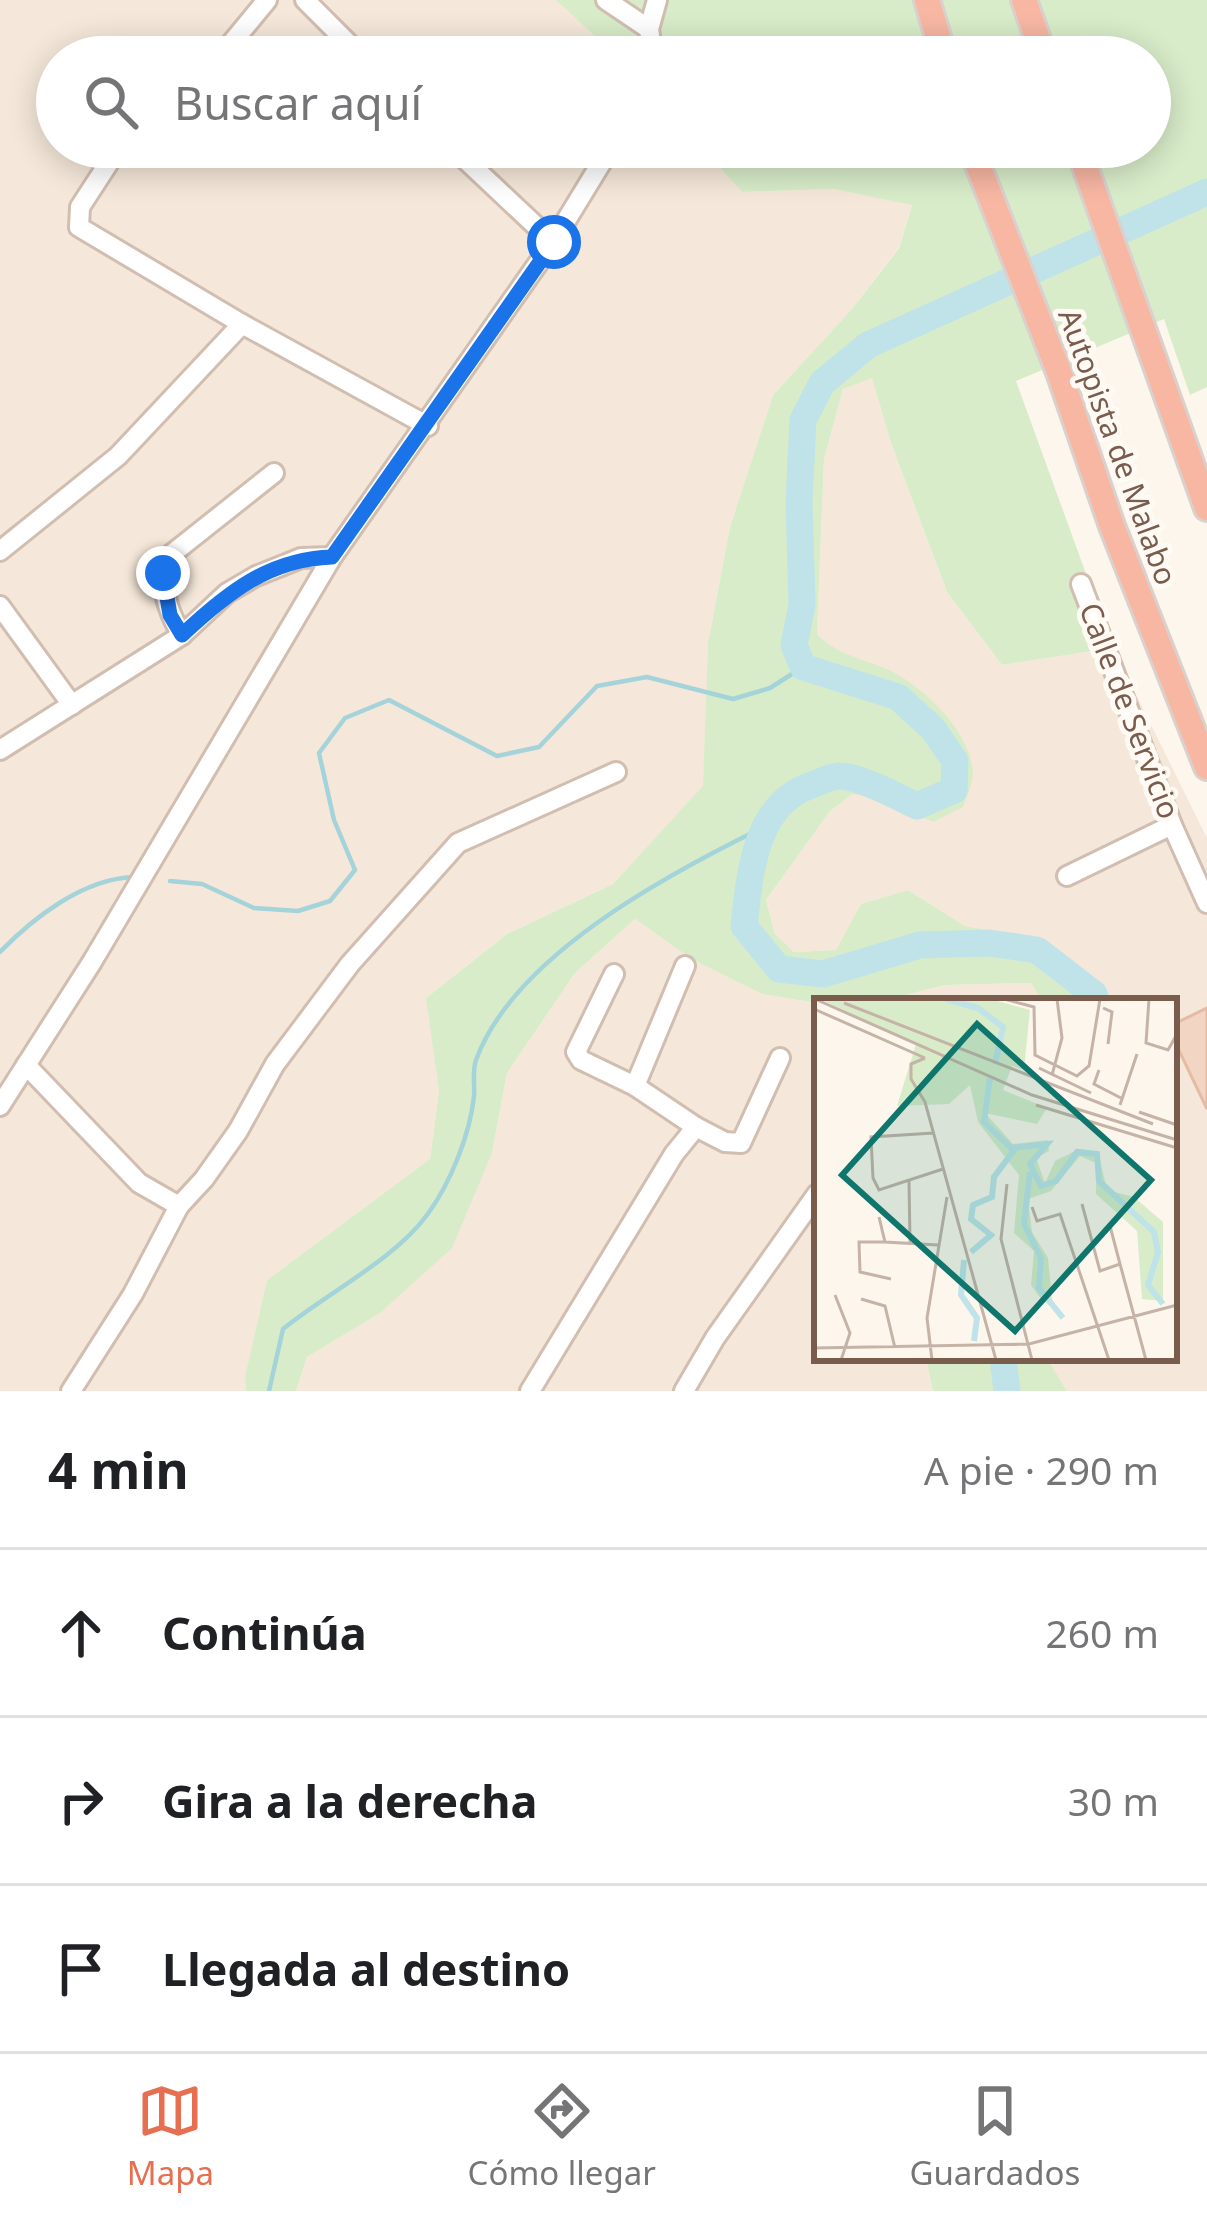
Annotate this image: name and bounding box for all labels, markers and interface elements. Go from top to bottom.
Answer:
search box [36,36,1171,168]
icon: search [78,69,144,135]
text: Buscar aquí [174,72,422,133]
route start [527,215,581,269]
street label: Autopista de Malabo [1049,303,1187,590]
route end [136,546,190,600]
street label: Calle de Servicio [1070,597,1190,824]
inset map [814,998,1177,1361]
text: 4 min [48,1434,189,1504]
text: A pie · 290 m [924,1443,1159,1496]
icon: ahead [48,1600,114,1666]
text: Continúa [162,1602,367,1663]
text: 260 m [1045,1606,1159,1659]
icon: right [48,1768,114,1834]
text: Gira a la derecha [162,1770,537,1831]
text: 30 m [1068,1774,1159,1827]
icon: arrive [48,1936,114,2002]
text: Llegada al destino [162,1938,570,1999]
tab: Mapa [127,2078,214,2195]
tab: Cómo llegar [468,2078,656,2195]
tab: Guardados [909,2078,1080,2195]

